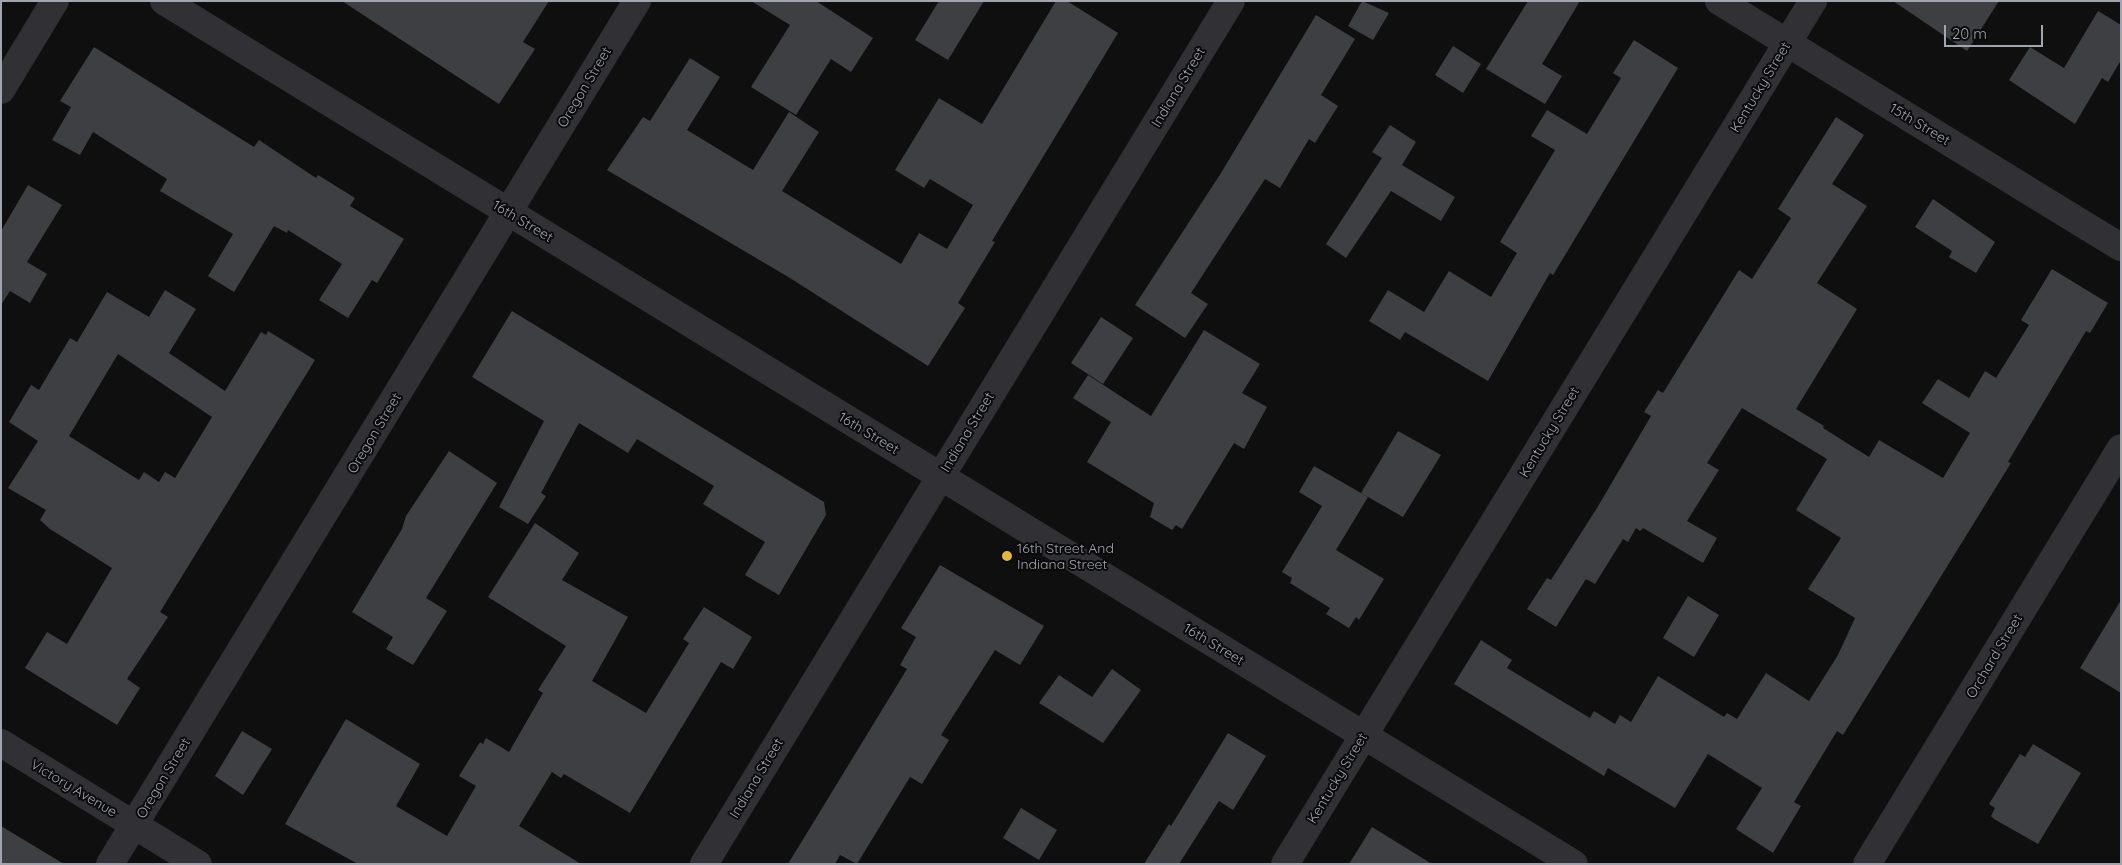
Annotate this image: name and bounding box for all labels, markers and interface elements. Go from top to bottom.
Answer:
scale bar [1947,15,2046,47]
text: 20 m [1952,24,1987,43]
street label: Kentucky Street [1726,39,1794,135]
street label: Oregon Street [553,44,615,130]
street label: Indiana Street [1148,44,1208,130]
street label: 15th Street [1887,99,1953,149]
street label: 16th Street [490,196,556,246]
street label: Kentucky Street [1515,384,1583,480]
street label: Indiana Street [937,389,997,475]
street label: Oregon Street [343,390,405,476]
street label: 16th Street [836,408,902,458]
place label: 16th Street And Indiana Street [1017,540,1114,572]
marker: 16th Street And Indiana Street [1001,550,1013,562]
street label: Orchard Street [1962,611,2026,701]
street label: 16th Street [1181,619,1247,669]
street label: Kentucky Street [1303,730,1371,826]
street label: Oregon Street [132,735,194,821]
street label: Indiana Street [726,735,786,821]
street label: Victory Avenue [28,756,120,820]

